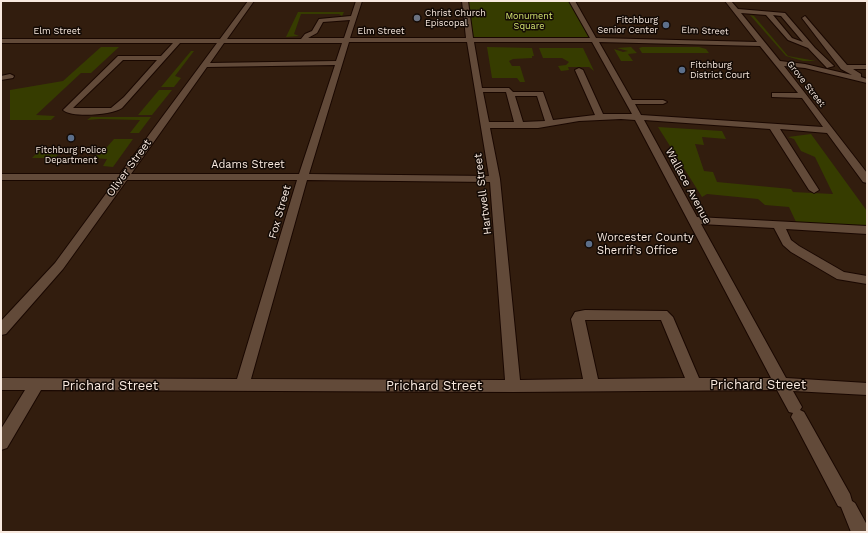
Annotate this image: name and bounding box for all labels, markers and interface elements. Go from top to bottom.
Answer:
place label: Christ Church Episcopal [425,8,486,29]
park label: Monument Square [505,11,553,32]
marker: Christ Church Episcopal [412,13,422,23]
place label: Fitchburg Senior Center [597,15,658,36]
marker: Fitchburg Senior Center [661,20,671,30]
street label: Elm Street [681,25,729,37]
street label: Elm Street [33,26,81,36]
street label: Elm Street [357,26,405,36]
street label: Grove Street [785,59,827,109]
place label: Fitchburg District Court [690,60,750,81]
marker: Fitchburg District Court [677,65,687,75]
marker: Fitchburg Police Department [66,133,76,143]
street label: Oliver Street [104,137,154,199]
place label: Fitchburg Police Department [36,145,106,166]
street label: Wallace Avenue [662,146,714,226]
street label: Hartwell Street [471,153,495,235]
street label: Adams Street [211,158,285,172]
street label: Fox Street [266,184,294,240]
place label: Worcester County Sherrif's Office [597,231,694,257]
marker: Worcester County Sherrif's Office [584,239,594,249]
street label: Prichard Street [710,377,806,393]
street label: Prichard Street [62,378,158,394]
street label: Prichard Street [386,378,482,394]

